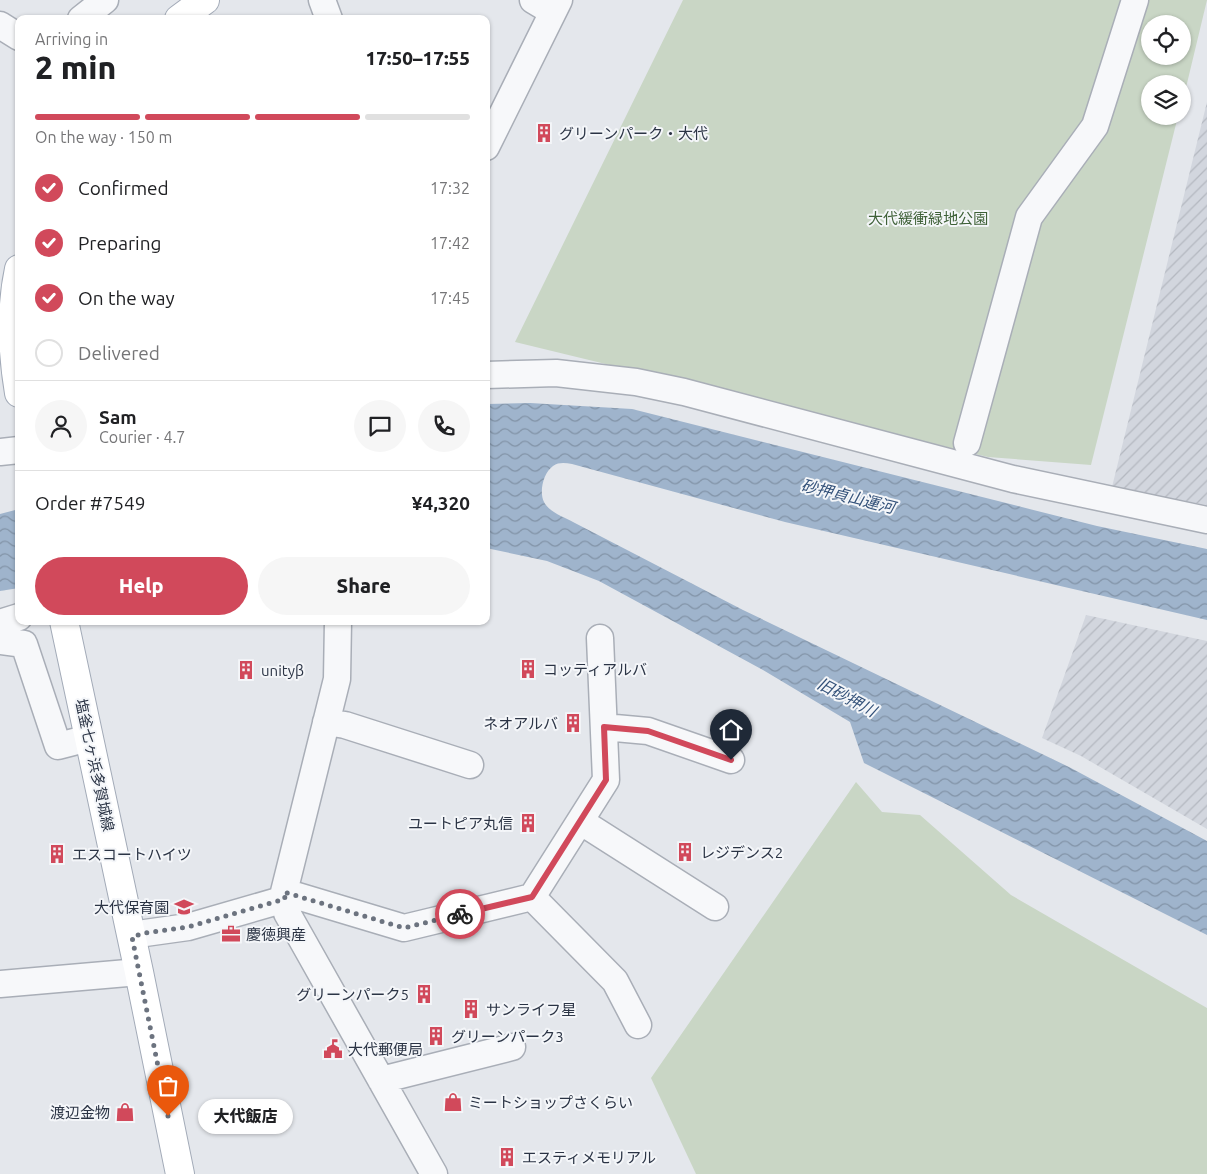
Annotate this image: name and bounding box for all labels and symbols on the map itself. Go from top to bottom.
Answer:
building icon: グリーンパーク・大代 [533,122,555,144]
place label: グリーンパーク・大代 [559,125,708,142]
park label: 大代緩衝緑地公園 [868,210,988,227]
water label: 砂押貞山運河 [799,476,900,517]
building icon: コッティアルバ [517,658,539,680]
building icon: unityβ [235,659,257,681]
place label: コッティアルバ [543,661,647,678]
place label: unityβ [261,662,304,679]
water label: 旧砂押川 [815,674,881,721]
street label: 塩釜七ヶ浜多賀城線 [73,697,117,833]
pin [710,709,752,760]
building icon: ネオアルバ [562,712,584,734]
place label: ネオアルバ [483,715,558,732]
building icon: ユートピア丸信 [517,812,539,834]
place label: ユートピア丸信 [408,815,513,832]
building icon: レジデンス2 [674,841,696,863]
building icon: エスコートハイツ [46,843,68,865]
place label: レジデンス2 [700,844,783,861]
place label: エスコートハイツ [72,846,192,863]
courier [435,889,485,939]
school or university icon: 大代保育園 [173,896,195,918]
place label: 大代保育園 [94,899,169,916]
office icon: 慶徳興産 [220,923,242,945]
place label: 慶徳興産 [246,926,306,943]
building icon: グリーンパーク5 [413,983,435,1005]
place label: グリーンパーク5 [296,986,409,1003]
building icon: サンライフ星 [460,998,482,1020]
place label: サンライフ星 [486,1001,576,1018]
building icon: グリーンパーク3 [425,1025,447,1047]
place label: グリーンパーク3 [451,1028,564,1045]
public building icon: 大代郵便局 [322,1038,344,1060]
place label: 大代郵便局 [348,1041,423,1058]
pin [147,1065,189,1116]
shop icon: ミートショップさくらい [442,1091,464,1113]
place label: ミートショップさくらい [468,1094,633,1111]
callout: 大代飯店 [198,1098,293,1134]
shop icon: 渡辺金物 [114,1101,136,1123]
place label: 渡辺金物 [50,1104,110,1121]
building icon: エスティメモリアル [496,1146,518,1168]
place label: エスティメモリアル [522,1149,656,1166]

